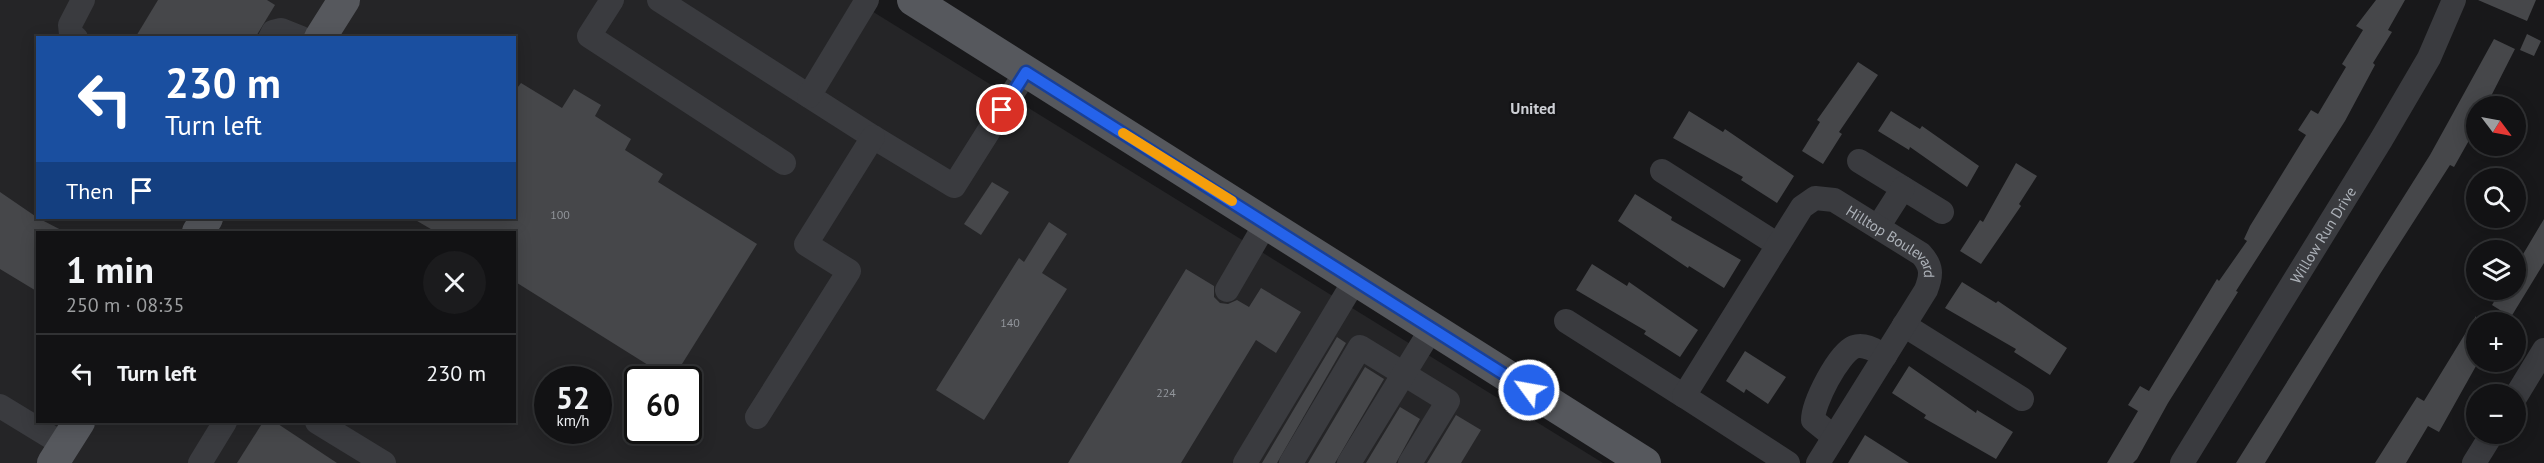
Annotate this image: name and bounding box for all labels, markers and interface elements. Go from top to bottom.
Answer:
text: 230 m [165,55,281,110]
icon: left [66,60,144,138]
pin [976,84,1027,135]
icon: arrive [985,93,1018,126]
north arrow [2466,96,2526,156]
map controls [2466,96,2526,444]
district label: United [1510,98,1556,118]
text: Turn left [165,108,262,142]
button: search [2466,168,2526,228]
icon: arrive [125,174,158,207]
text: Then [66,177,113,205]
street label: Willow Run Drive [2285,183,2360,287]
street label: Hilltop Boulevard [1843,201,1940,278]
house number: 100 [550,207,570,222]
button: layers [2466,240,2526,300]
text: 1 min [66,246,154,293]
button: close [423,251,486,314]
text: 250 m · 08:35 [66,292,184,318]
button: + [2466,312,2526,372]
house number: 140 [1000,315,1020,330]
icon: left [66,357,99,390]
position arrow [1497,358,1561,422]
text: Turn left [117,359,197,387]
text: 230 m [426,359,486,387]
speed limit sign: 60 [624,366,702,444]
text: 52 [556,378,590,417]
button: − [2466,384,2526,444]
house number: 224 [1156,385,1176,400]
text: km/h [557,411,589,430]

